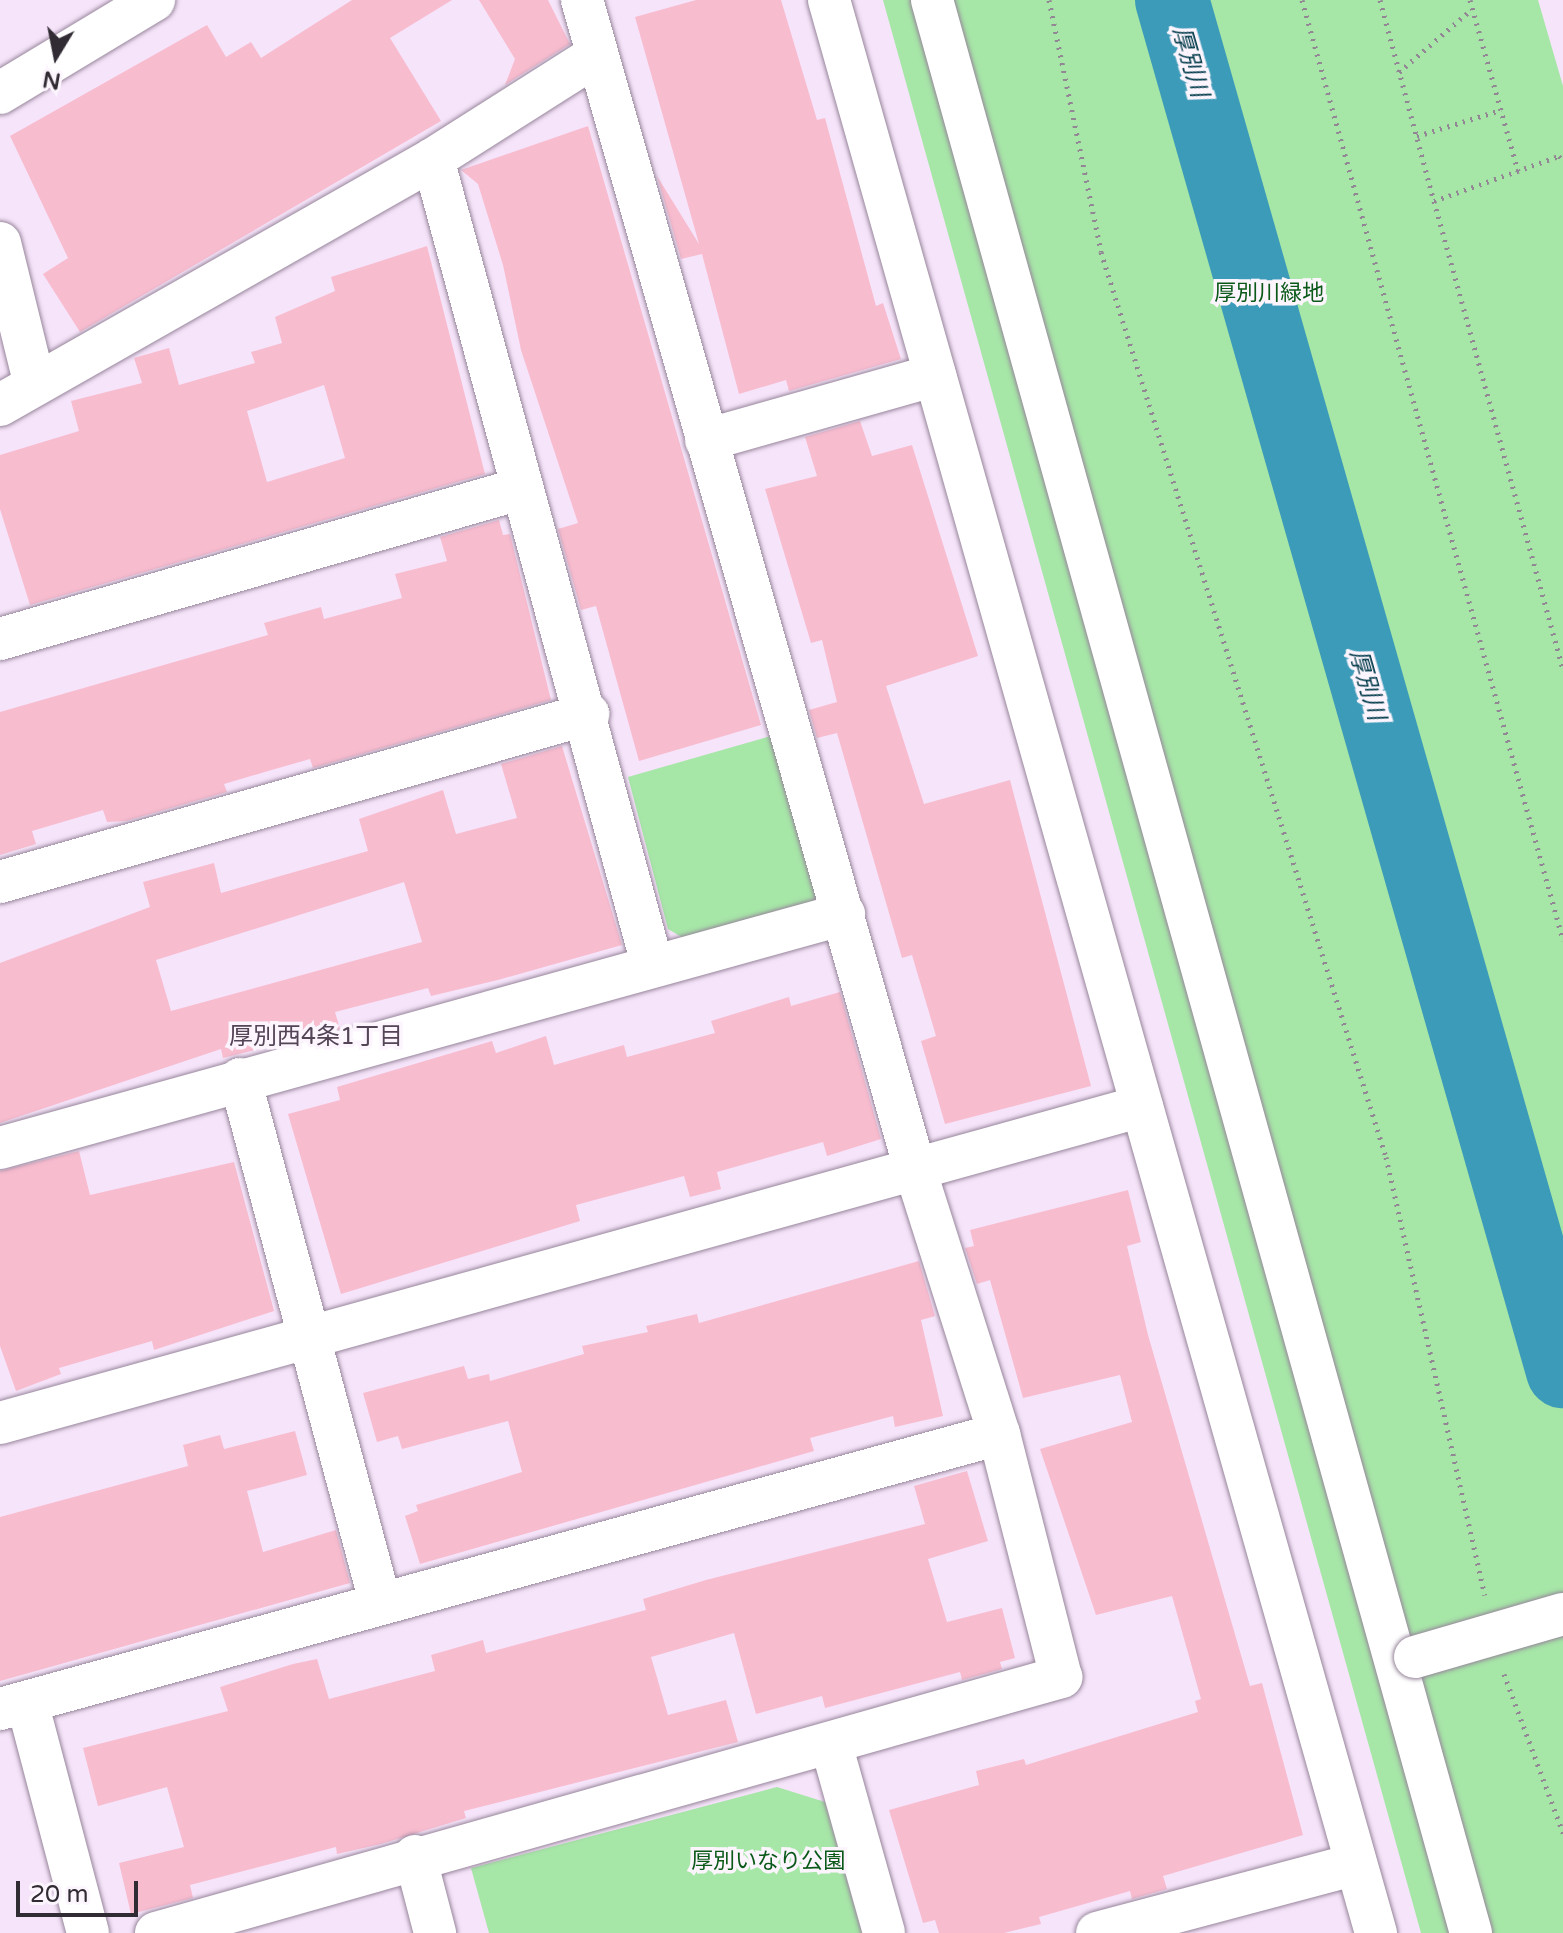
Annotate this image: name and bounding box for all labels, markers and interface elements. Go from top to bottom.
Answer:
north arrow [16,16,96,96]
water label: 厚別川 [1166,23,1214,101]
text: N [41,65,63,94]
park label: 厚別川緑地 [1214,281,1324,307]
water label: 厚別川 [1343,646,1391,724]
district label: 厚別西4条1丁目 [229,1023,403,1051]
park label: 厚別いなり公園 [691,1849,845,1875]
scale bar [20,1865,142,1915]
text: 20 m [30,1880,88,1909]

